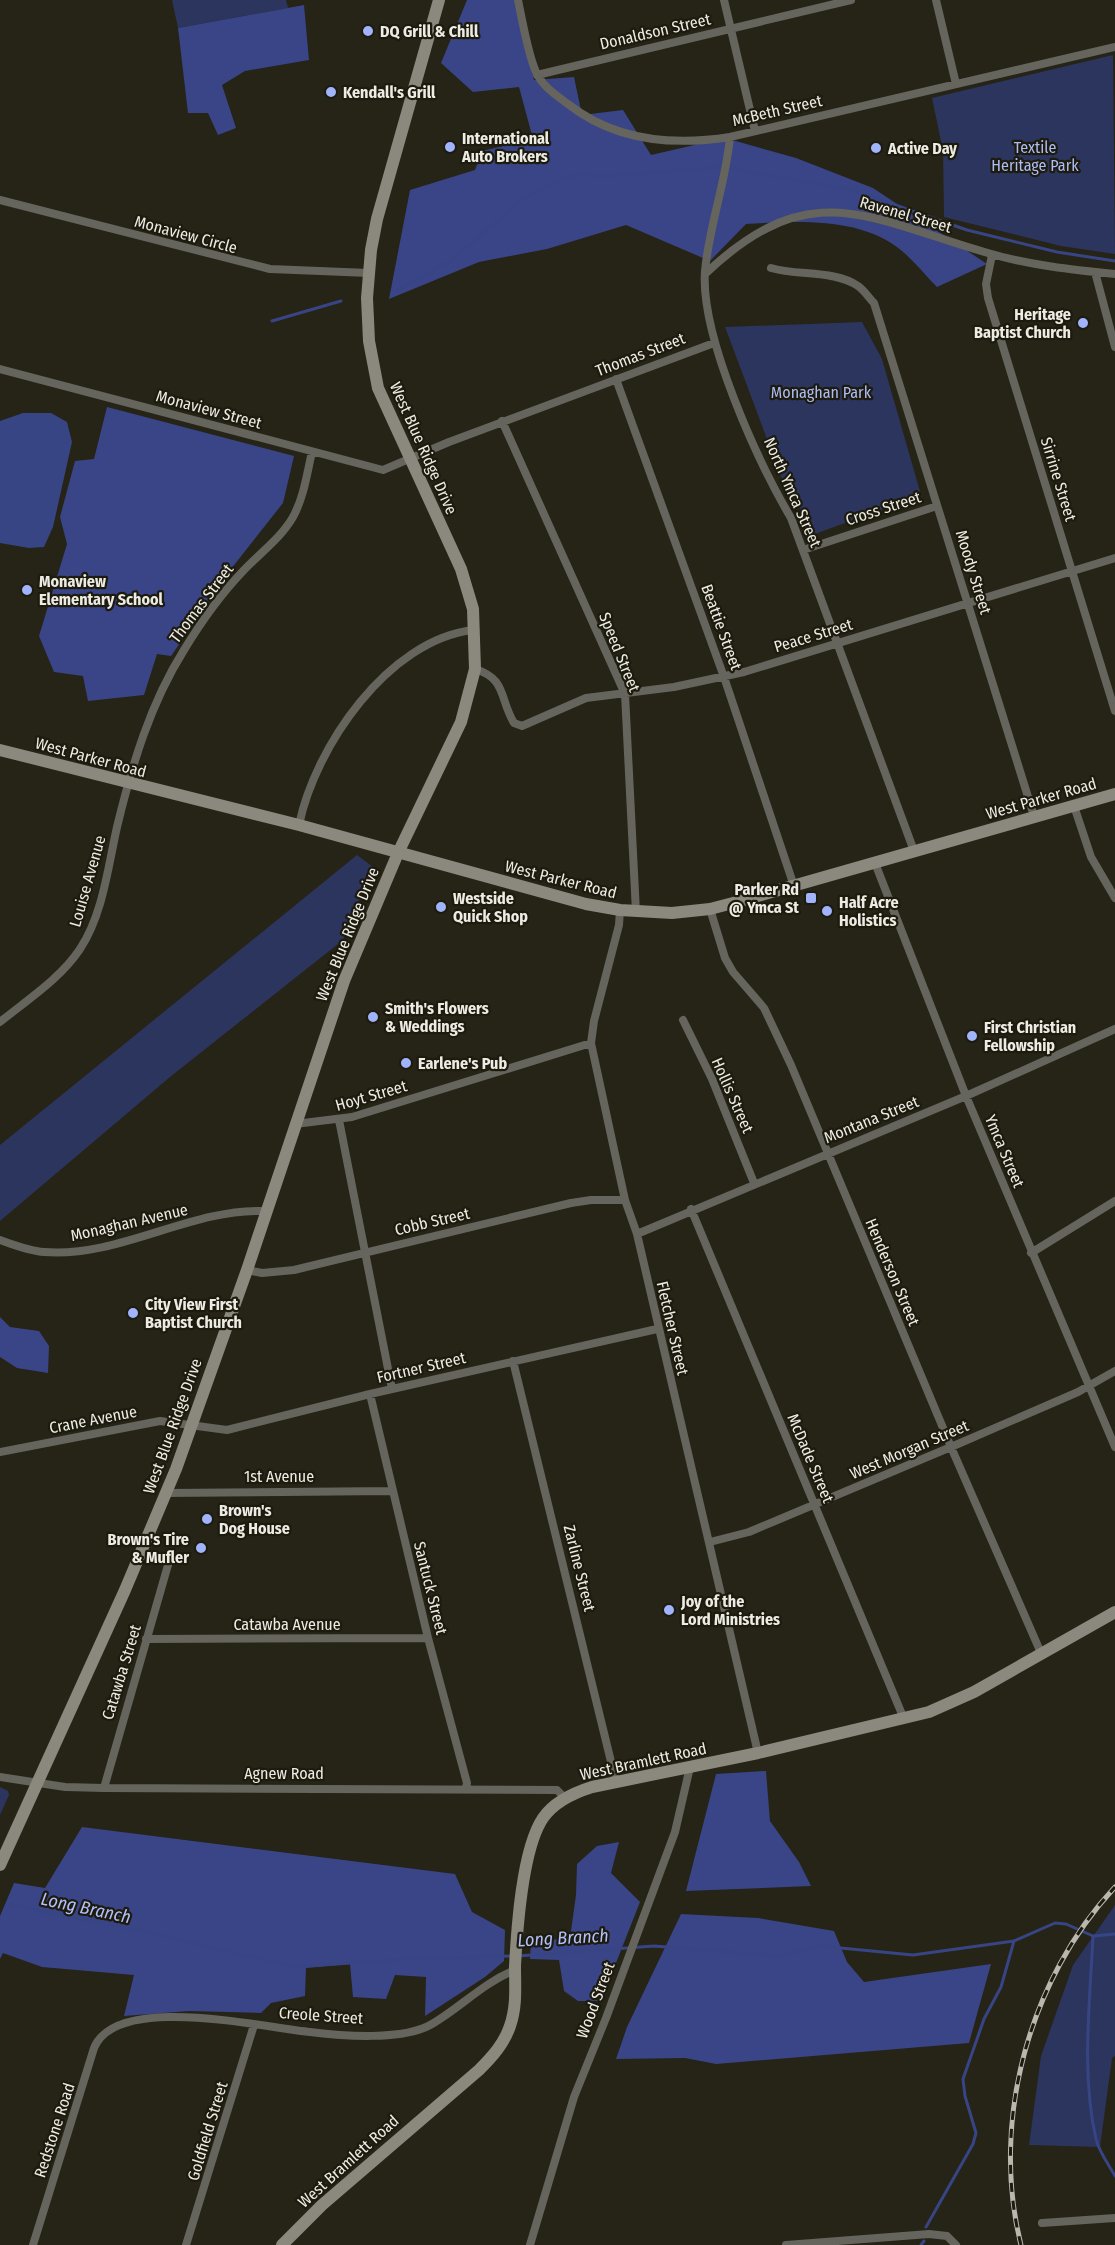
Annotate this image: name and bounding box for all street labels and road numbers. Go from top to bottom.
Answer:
street label: Donaldson Street [598,9,713,53]
street label: McBeth Street [730,91,825,130]
street label: Ravenel Street [858,192,955,237]
street label: Monaview Circle [133,212,239,257]
street label: Thomas Street [593,328,688,380]
street label: West Blue Ridge Drive [386,379,461,517]
street label: Monaview Street [154,386,264,433]
street label: North Ymca Street [760,434,826,551]
street label: Sirrine Street [1037,435,1080,524]
street label: Cross Street [843,487,924,530]
street label: Moody Street [952,528,996,617]
street label: Thomas Street [165,559,238,647]
street label: Beattie Street [697,582,746,673]
street label: Speed Street [595,610,644,695]
street label: Peace Street [772,614,855,656]
street label: West Parker Road [33,734,149,781]
street label: West Parker Road [984,774,1099,823]
street label: Louise Avenue [65,833,110,929]
street label: West Parker Road [503,856,619,903]
street label: West Blue Ridge Drive [312,864,383,1004]
street label: Hollis Street [707,1055,758,1137]
street label: Hoyt Street [333,1076,410,1115]
street label: Montana Street [821,1092,922,1147]
street label: Ymca Street [981,1112,1029,1191]
street label: Monaghan Avenue [69,1200,190,1245]
street label: Cobb Street [393,1203,472,1239]
street label: Henderson Street [861,1216,924,1329]
street label: Fletcher Street [652,1279,693,1378]
street label: Fortner Street [375,1348,468,1387]
street label: West Blue Ridge Drive [139,1356,206,1496]
street label: Crane Avenue [48,1402,139,1437]
street label: McDade Street [783,1411,838,1506]
street label: West Morgan Street [847,1416,972,1483]
street label: 1st Avenue [244,1467,314,1486]
street label: Zarline Street [560,1523,600,1614]
street label: Santuck Street [410,1540,451,1637]
street label: Catawba Avenue [233,1615,341,1634]
street label: Catawba Street [98,1622,145,1722]
street label: West Bramlett Road [578,1739,708,1784]
street label: Agnew Road [244,1764,324,1783]
street label: Wood Street [572,1959,619,2041]
street label: Creole Street [278,2003,365,2028]
street label: Goldfield Street [183,2079,232,2183]
street label: Redstone Road [30,2080,79,2180]
street label: West Bramlett Road [294,2111,403,2212]

